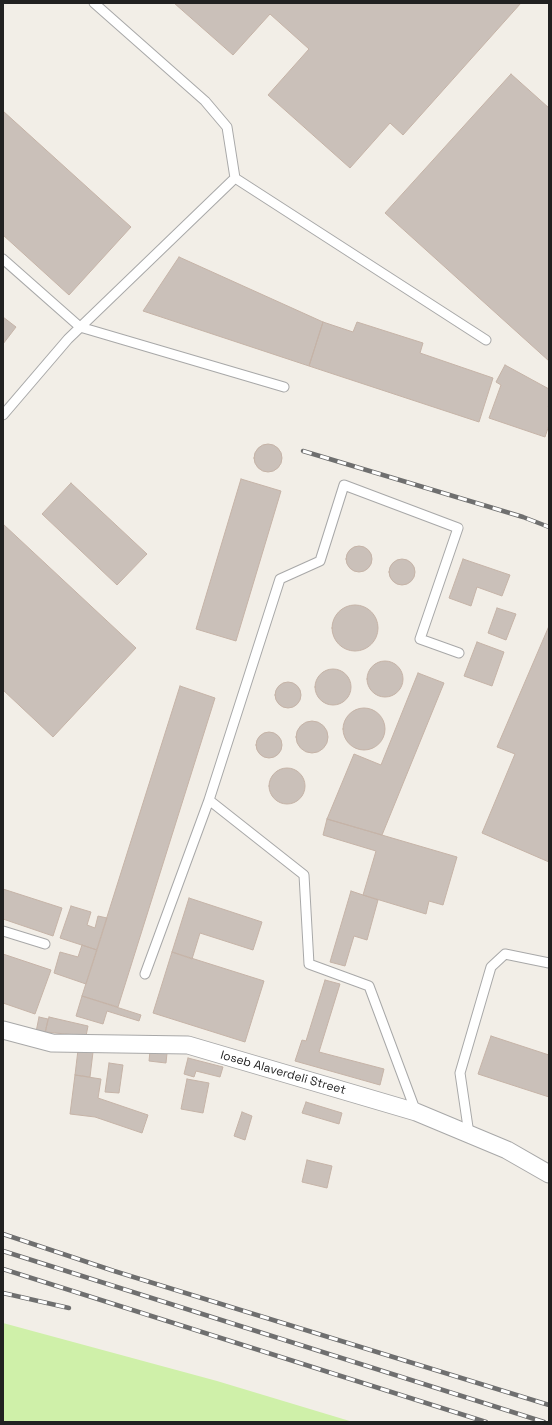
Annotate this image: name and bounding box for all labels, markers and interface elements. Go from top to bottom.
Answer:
street label: Ioseb Alaverdeli Street [219,1048,347,1098]

